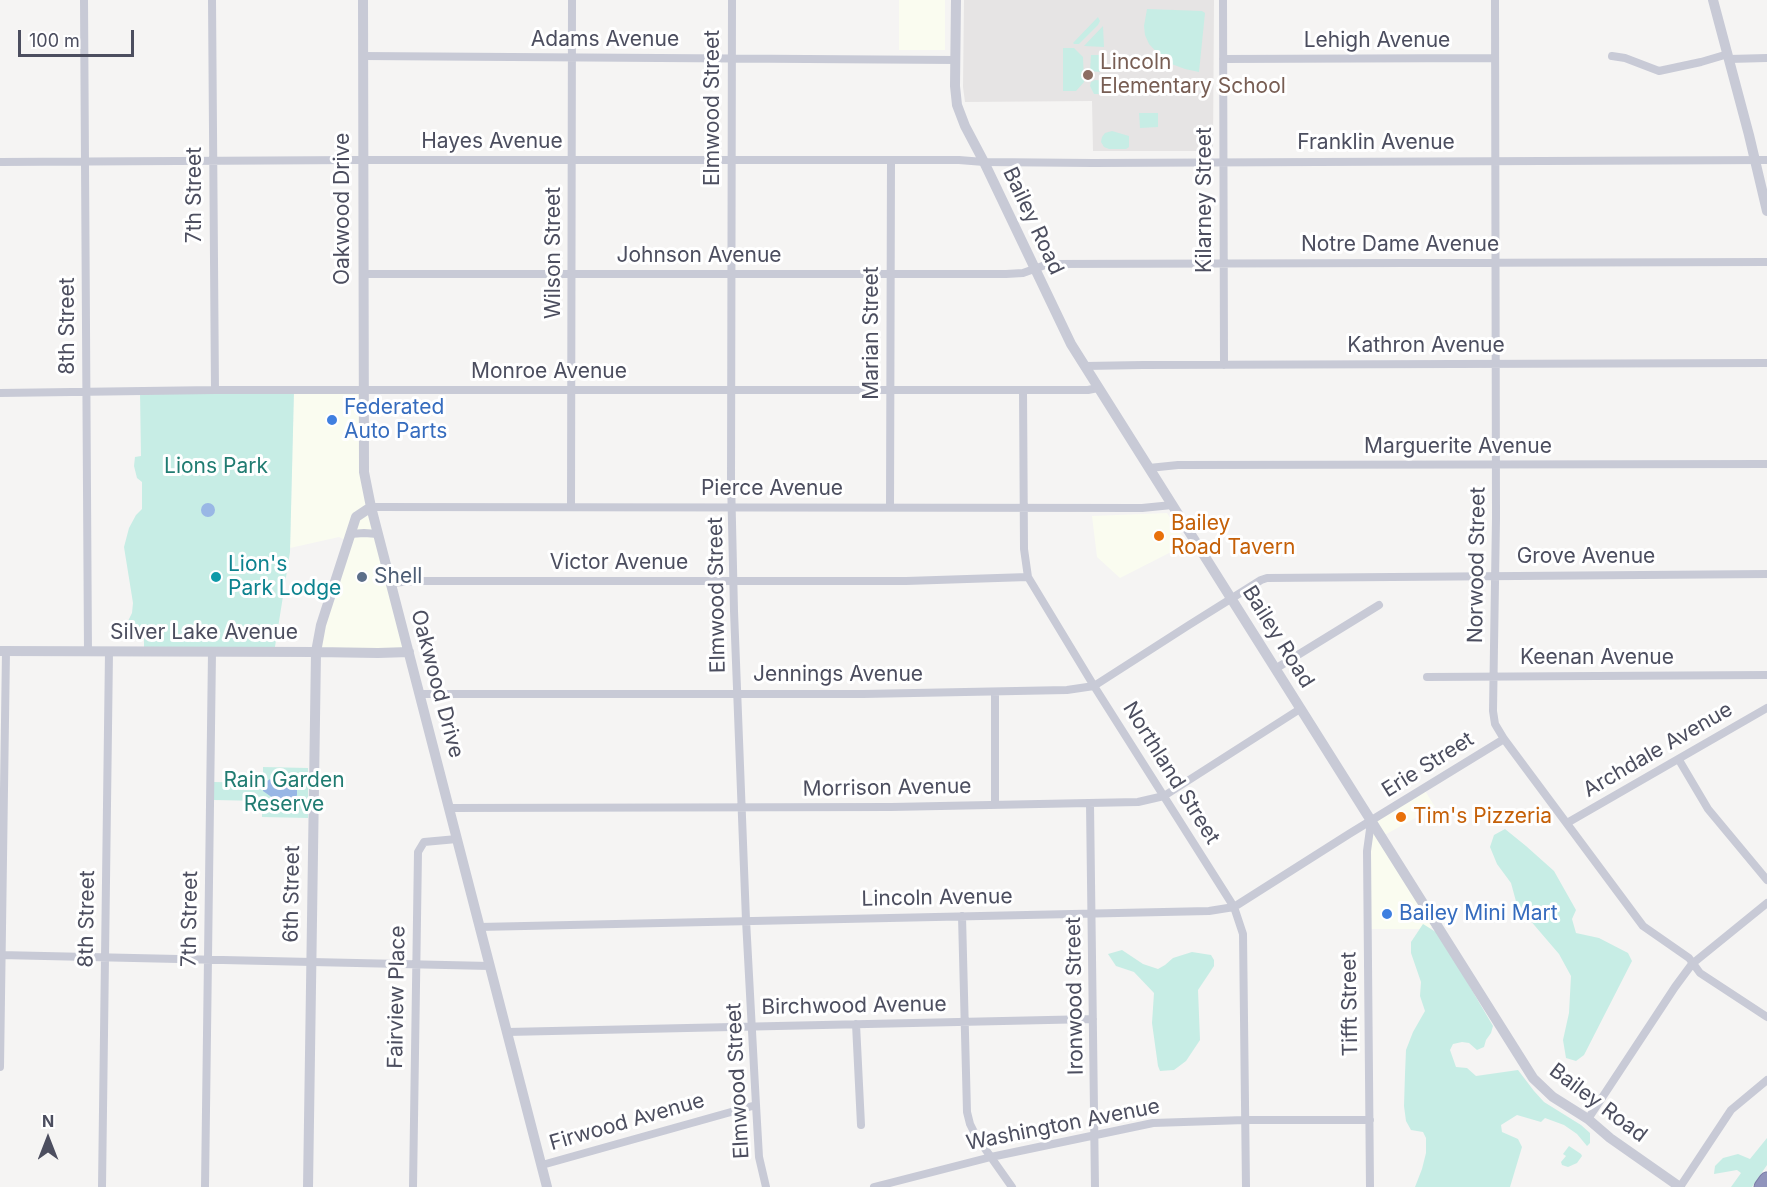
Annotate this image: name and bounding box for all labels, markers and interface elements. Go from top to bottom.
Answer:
scale bar [21,18,136,56]
street label: Adams Avenue [531,27,679,53]
street label: Lehigh Avenue [1304,28,1450,54]
text: 100 m [29,30,80,51]
street label: Elmwood Street [700,30,726,186]
place label: Lincoln Elementary School [1100,50,1286,100]
marker: Lincoln Elementary School [1081,68,1095,82]
street label: Kilarney Street [1192,127,1218,273]
street label: Hayes Avenue [421,129,563,155]
street label: Franklin Avenue [1297,130,1455,156]
street label: Oakwood Drive [330,133,356,285]
street label: 7th Street [182,147,208,243]
street label: Bailey Road [997,163,1069,279]
street label: Wilson Street [541,187,567,319]
street label: Notre Dame Avenue [1301,232,1499,258]
street label: Johnson Avenue [616,243,782,269]
street label: Marian Street [859,266,885,400]
street label: 8th Street [55,277,81,375]
street label: Kathron Avenue [1347,333,1505,359]
street label: Monroe Avenue [471,359,627,385]
place label: Federated Auto Parts [344,395,447,445]
marker: Federated Auto Parts [325,413,339,427]
street label: Marguerite Avenue [1364,434,1552,460]
park label: Lions Park [164,454,268,480]
street label: Pierce Avenue [701,476,843,502]
street label: Norwood Street [1463,487,1491,643]
place label: Bailey Road Tavern [1171,511,1295,561]
street label: Elmwood Street [703,517,731,673]
marker: Bailey Road Tavern [1152,529,1166,543]
street label: Grove Avenue [1517,544,1655,570]
street label: Victor Avenue [550,550,688,576]
place label: Lion's Park Lodge [228,552,341,602]
place label: Shell [374,564,422,590]
marker: Lion's Park Lodge [209,570,223,584]
marker: Shell [355,570,369,584]
street label: Bailey Road [1237,581,1319,693]
street label: Oakwood Drive [405,607,469,761]
street label: Silver Lake Avenue [110,620,298,646]
street label: Keenan Avenue [1520,645,1674,671]
street label: Jennings Avenue [753,662,923,688]
street label: Northland Street [1117,697,1225,849]
street label: Archdale Avenue [1579,697,1737,803]
street label: Erie Street [1378,727,1478,803]
park label: Rain Garden Reserve [223,768,345,818]
street label: Morrison Avenue [802,774,972,802]
place label: Tim's Pizzeria [1413,804,1552,830]
marker: Tim's Pizzeria [1394,810,1408,824]
street label: 6th Street [279,845,305,943]
street label: 8th Street [74,870,100,968]
street label: 7th Street [177,871,203,967]
street label: Lincoln Avenue [861,884,1013,912]
place label: Bailey Mini Mart [1399,901,1558,927]
marker: Bailey Mini Mart [1380,907,1394,921]
street label: Ironwood Street [1061,917,1089,1075]
street label: Fairview Place [383,925,411,1069]
street label: Tifft Street [1336,951,1364,1057]
street label: Birchwood Avenue [761,992,947,1020]
street label: Elmwood Street [721,1002,755,1160]
street label: Bailey Road [1544,1058,1652,1148]
street label: Firwood Avenue [547,1088,707,1156]
street label: Washington Avenue [964,1094,1162,1156]
north arrow [18,1109,78,1169]
text: N [42,1111,54,1131]

